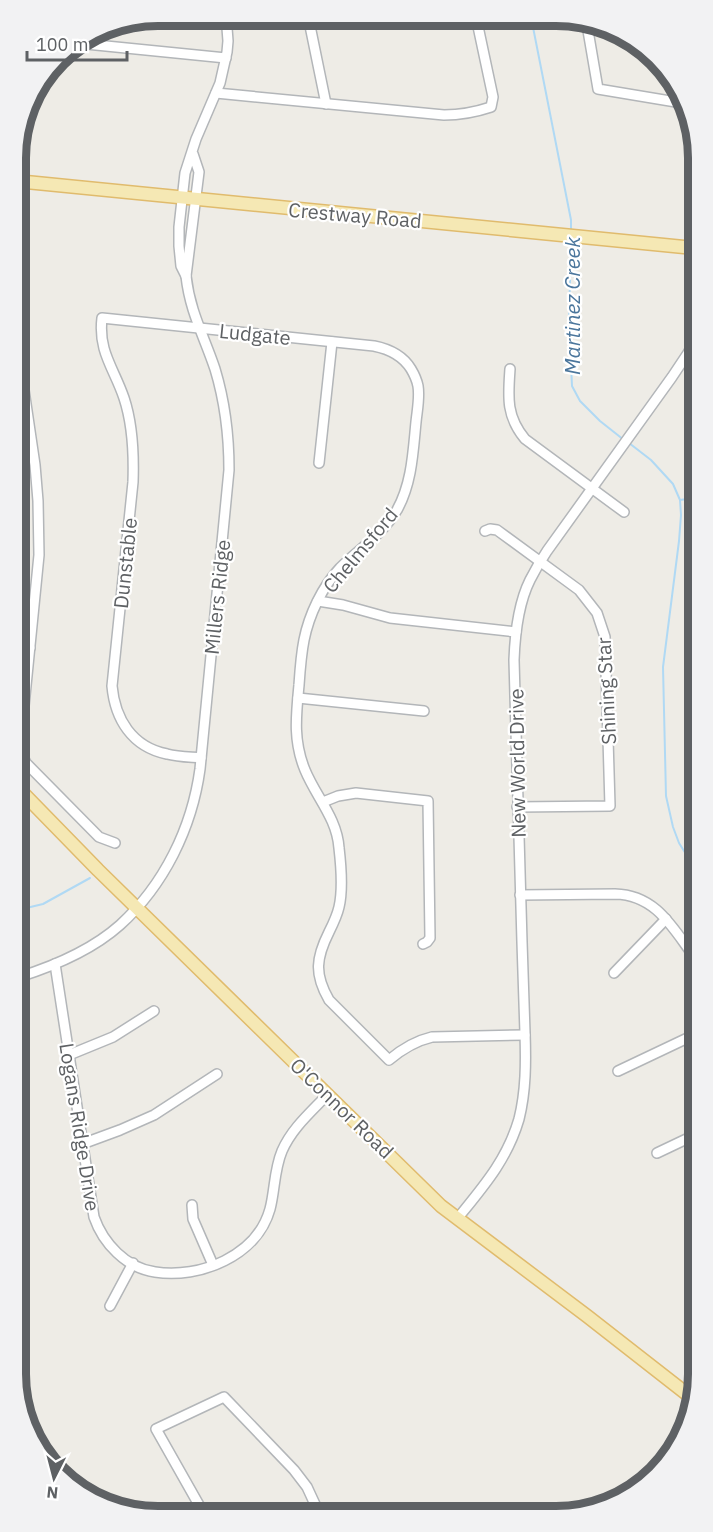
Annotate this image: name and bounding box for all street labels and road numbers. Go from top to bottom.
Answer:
street label: Crestway Road [287,196,423,234]
street label: Ludgate [218,317,292,351]
street label: Chelmsford [316,502,404,598]
street label: Dunstable [107,516,143,610]
street label: Millers Ridge [198,538,236,656]
street label: Shining Star [590,637,622,745]
street label: New World Drive [502,688,532,838]
street label: Logans Ridge Drive [53,1041,107,1213]
street label: O'Connor Road [284,1052,400,1164]

